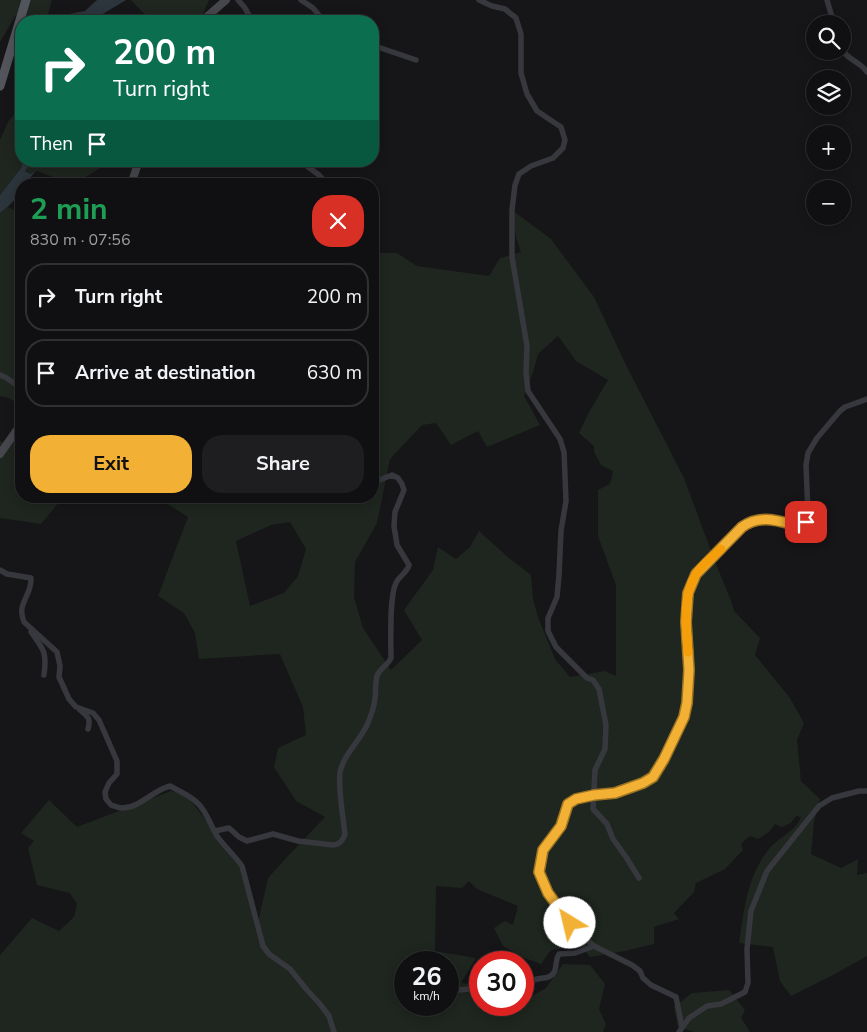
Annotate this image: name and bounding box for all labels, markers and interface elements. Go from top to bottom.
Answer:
map controls [806,15,851,225]
button: search [806,15,851,60]
text: 200 m [113,29,216,76]
icon: right [30,35,95,100]
button: layers [806,70,851,115]
text: Turn right [113,74,209,104]
button: + [806,125,851,170]
icon: arrive [83,130,111,158]
text: Then [30,131,73,157]
button: − [806,180,851,225]
text: 2 min [30,189,108,230]
button: close [312,195,364,247]
text: 830 m · 07:56 [30,229,131,251]
icon: right [32,283,60,311]
text: Turn right [75,284,162,310]
text: 200 m [307,284,362,310]
icon: arrive [32,359,60,387]
text: Arrive at destination [75,360,256,386]
text: 630 m [307,360,362,386]
button: Exit [30,435,192,493]
button: Share [202,435,364,493]
pin [785,501,827,543]
icon: arrive [792,508,820,536]
position arrow [543,896,595,948]
speed limit sign: 30 [469,951,534,1016]
text: 26 [411,960,442,994]
text: km/h [413,988,440,1004]

